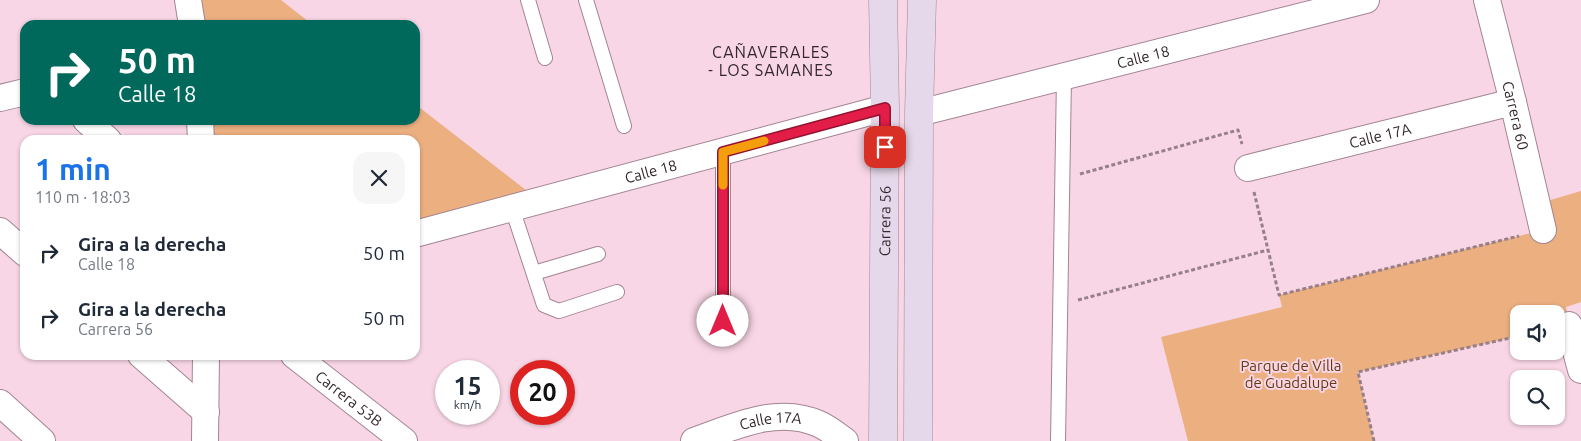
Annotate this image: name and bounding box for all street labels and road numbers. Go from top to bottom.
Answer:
street label: Calle 18 [1115,42,1171,71]
street label: Carrera 60 [1499,79,1532,152]
street label: Calle 17A [1347,119,1413,151]
street label: Calle 18 [623,156,679,186]
street label: Carrera 56 [876,186,893,256]
street label: Carrera 53B [312,367,386,429]
street label: Calle 17A [737,408,803,433]

